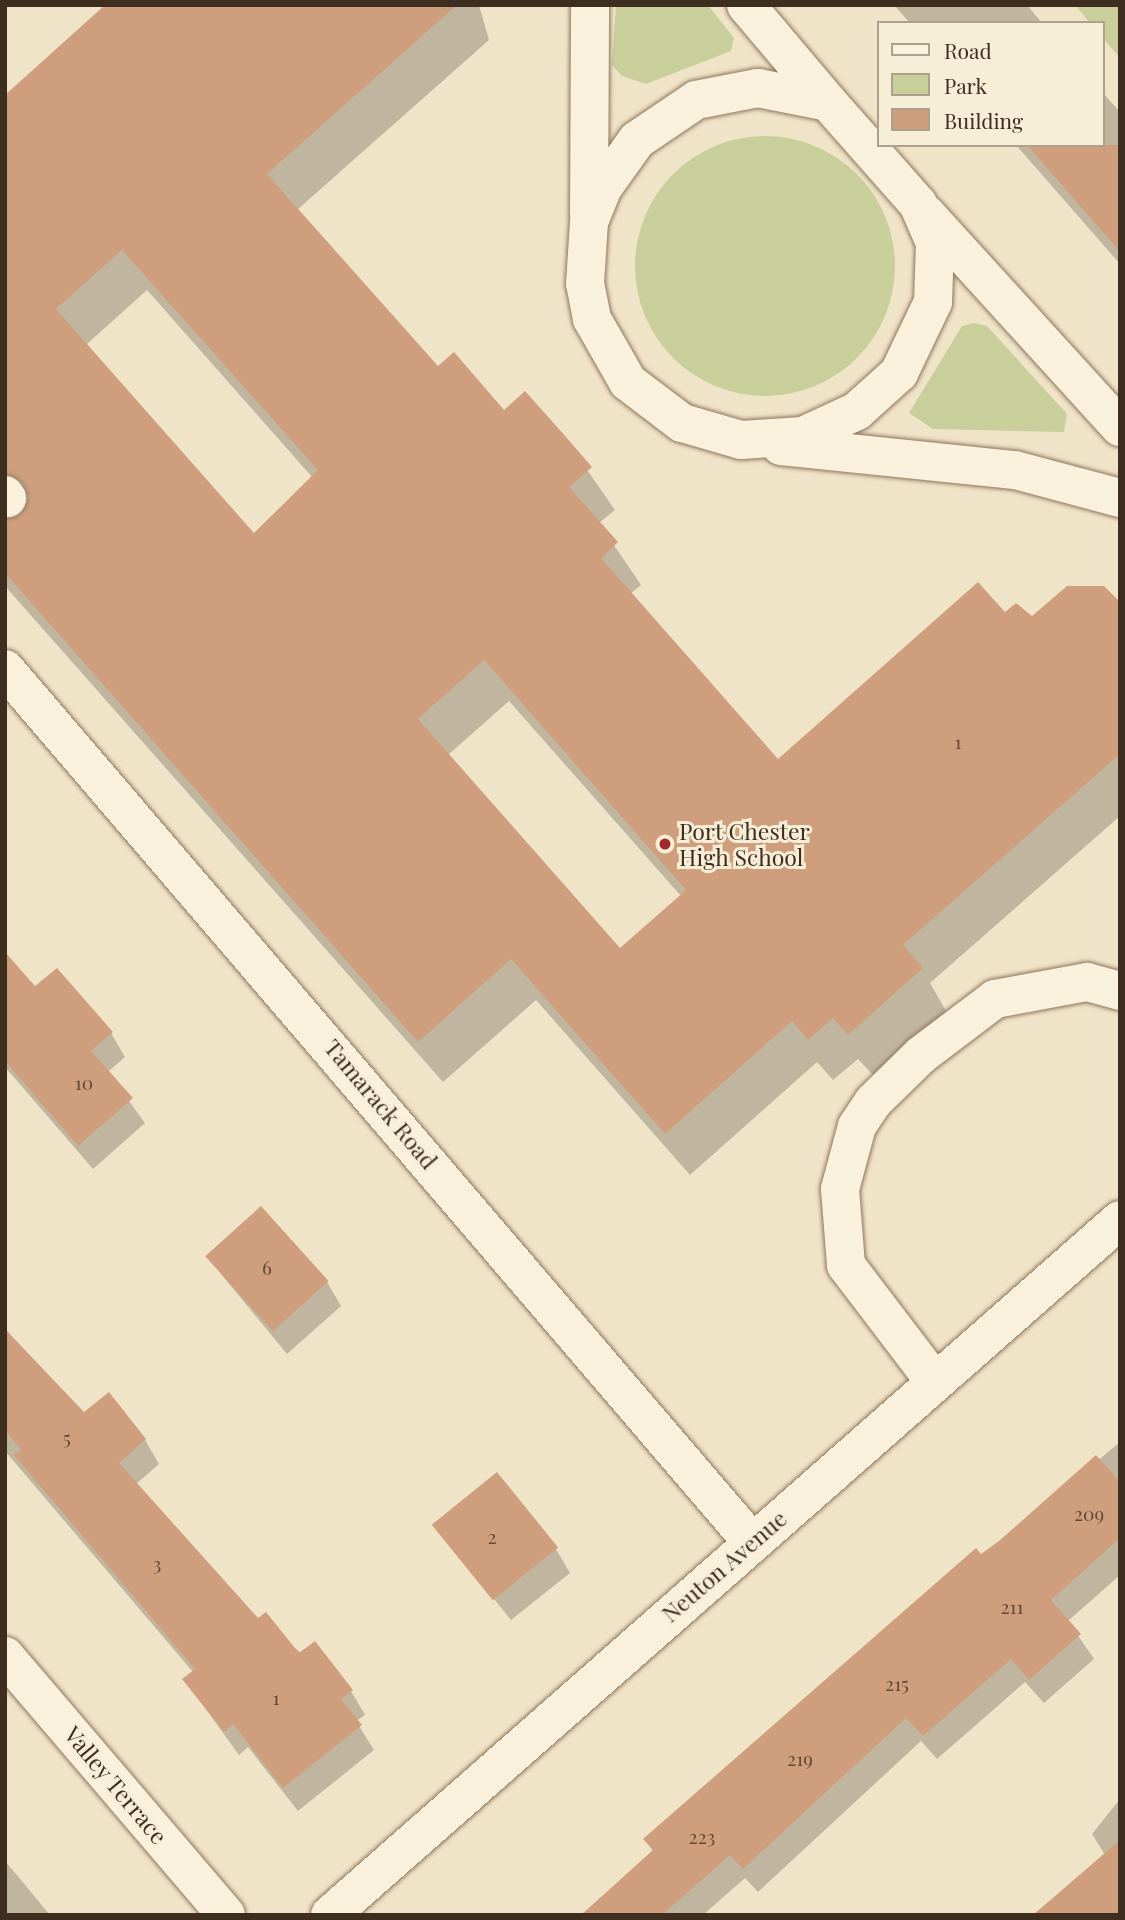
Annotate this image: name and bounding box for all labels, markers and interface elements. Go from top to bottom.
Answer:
legend [876,21,1104,147]
text: Road [944,36,992,64]
text: Park [944,71,987,99]
text: Building [944,106,1023,134]
house number: 1 [954,731,962,753]
place label: Port Chester High School [679,817,810,871]
marker: Port Chester High School [657,836,673,852]
street label: Tamarack Road [319,1034,443,1174]
house number: 10 [75,1072,93,1094]
house number: 6 [262,1257,272,1279]
house number: 5 [63,1427,71,1449]
house number: 209 [1074,1503,1104,1525]
street label: Neuton Avenue [656,1504,792,1628]
house number: 2 [487,1526,497,1548]
house number: 3 [153,1553,161,1575]
house number: 211 [1000,1596,1024,1618]
house number: 215 [885,1673,909,1695]
house number: 1 [272,1687,280,1709]
street label: Valley Terrace [59,1720,173,1850]
house number: 219 [787,1748,813,1770]
house number: 223 [689,1826,715,1848]

